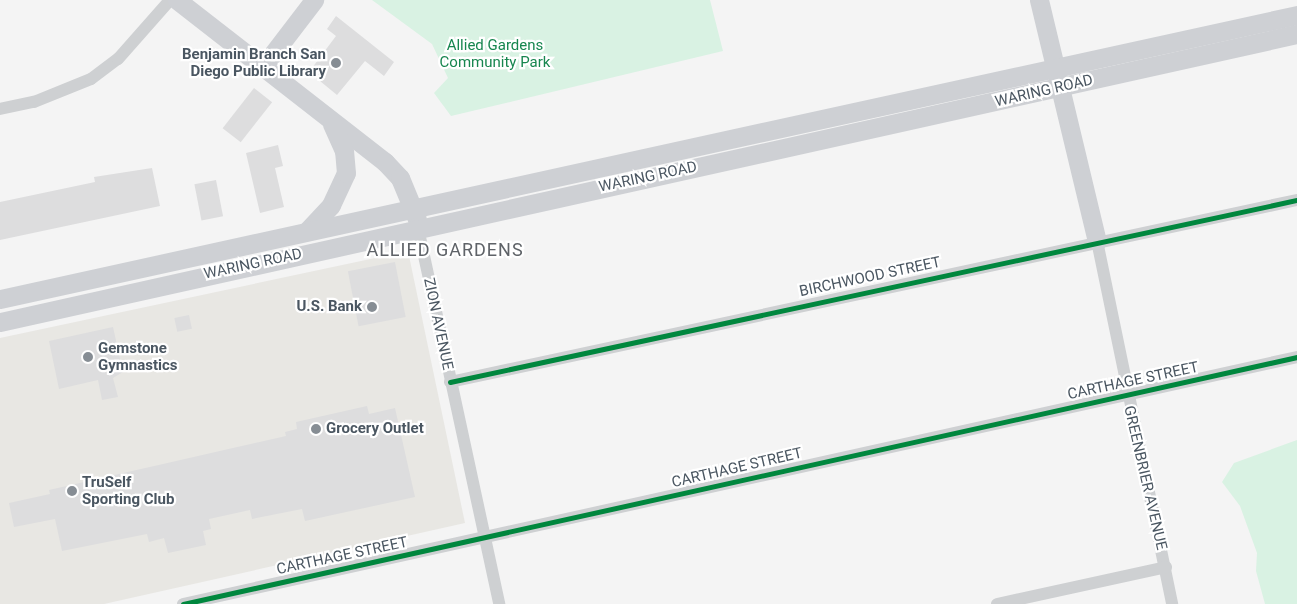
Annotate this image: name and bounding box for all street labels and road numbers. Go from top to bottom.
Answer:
street label: WARING ROAD [993,71,1095,111]
street label: WARING ROAD [597,158,699,196]
street label: WARING ROAD [202,245,304,283]
street label: BIRCHWOOD STREET [798,253,942,301]
street label: ZION AVENUE [419,276,457,372]
street label: CARTHAGE STREET [1066,358,1200,404]
street label: GREENBRIER AVENUE [1120,404,1170,552]
street label: CARTHAGE STREET [670,444,804,492]
street label: CARTHAGE STREET [275,533,409,579]

